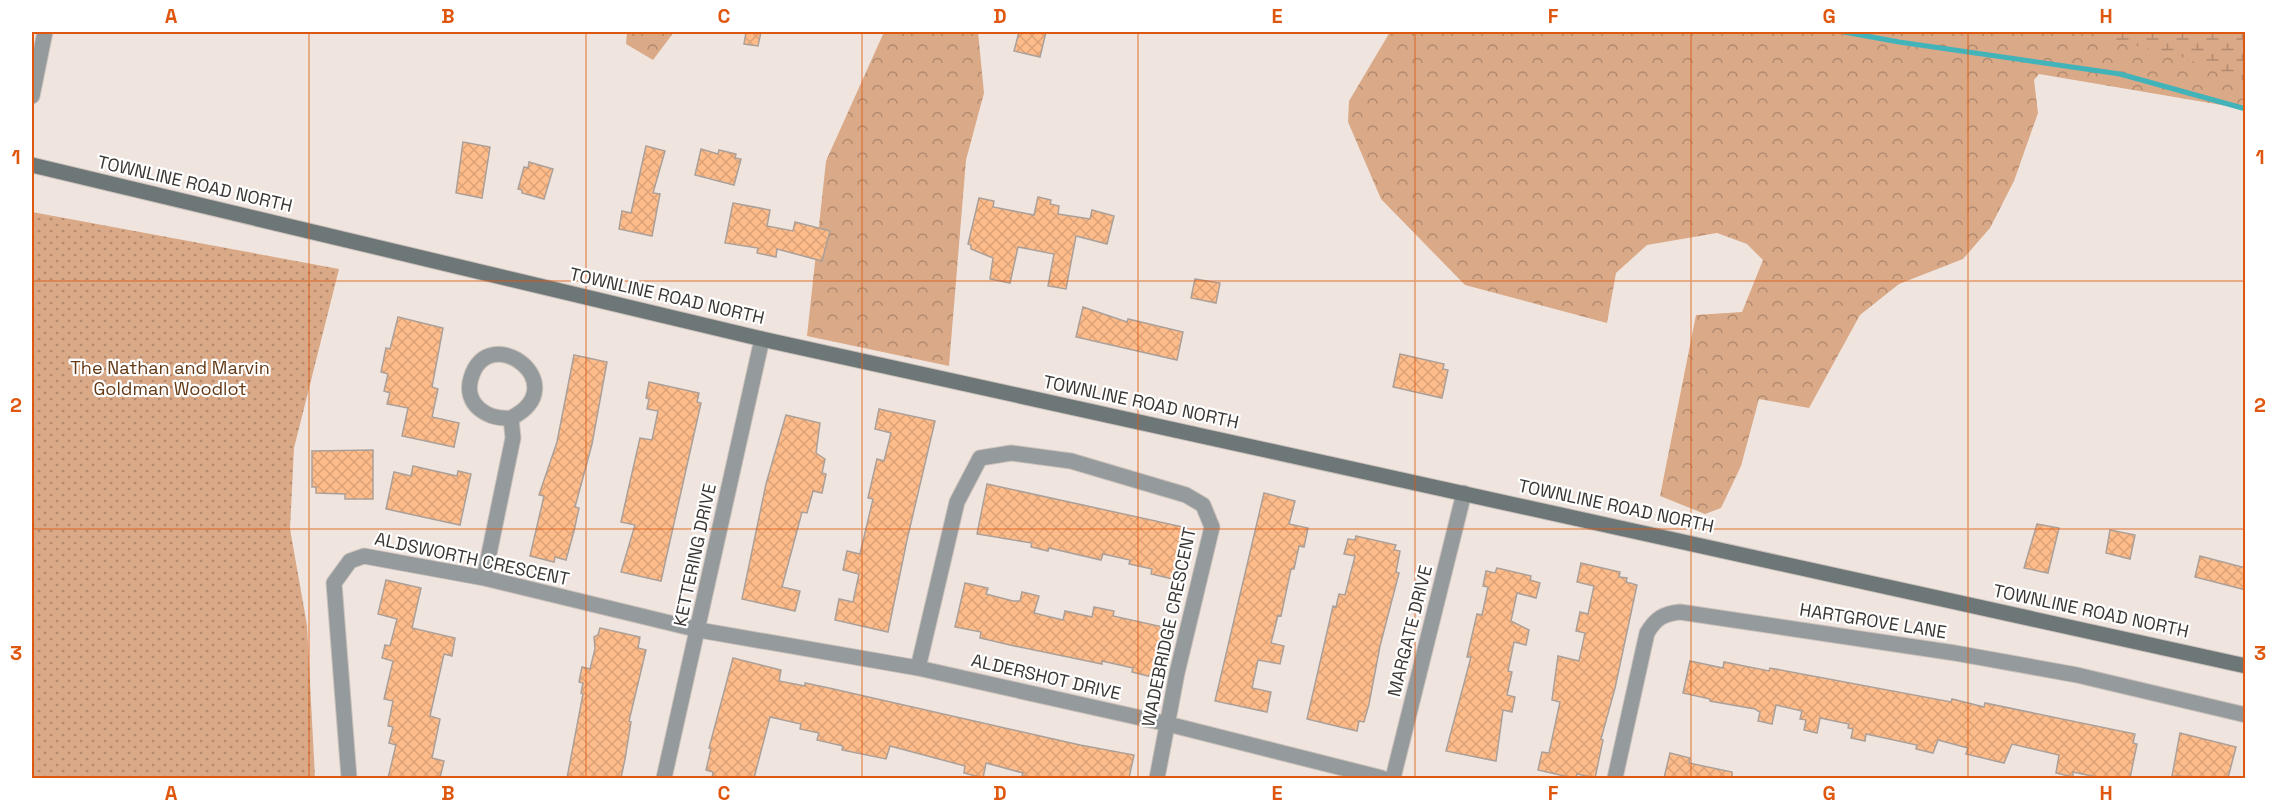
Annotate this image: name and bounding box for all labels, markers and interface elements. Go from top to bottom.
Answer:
text: A [165,3,178,29]
text: B [441,3,455,29]
text: C [718,3,731,29]
text: D [993,3,1007,29]
text: E [1271,3,1283,29]
text: F [1548,3,1559,29]
text: G [1822,3,1836,29]
text: H [2099,3,2113,29]
text: 1 [11,144,21,170]
text: 1 [2255,144,2265,170]
street label: TOWNLINE ROAD NORTH [95,150,295,217]
street label: TOWNLINE ROAD NORTH [567,262,767,329]
park label: The Nathan and Marvin Goldman Woodlot [70,356,270,400]
street label: TOWNLINE ROAD NORTH [1041,370,1241,433]
text: 2 [10,392,22,418]
text: 2 [2254,392,2266,418]
street label: TOWNLINE ROAD NORTH [1516,474,1716,537]
street label: KETTERING DRIVE [668,481,721,628]
street label: WADEBRIDGE CRESCENT [1136,525,1201,729]
street label: ALDSWORTH CRESCENT [373,527,572,590]
street label: MARGATE DRIVE [1382,563,1437,699]
street label: TOWNLINE ROAD NORTH [1991,579,2191,642]
street label: HARTGROVE LANE [1798,598,1948,643]
text: 3 [10,640,22,666]
text: 3 [2254,640,2266,666]
street label: ALDERSHOT DRIVE [969,648,1123,705]
text: A [165,780,178,806]
text: B [441,780,455,806]
text: C [718,780,731,806]
text: D [993,780,1007,806]
text: E [1271,780,1283,806]
text: F [1548,780,1559,806]
text: G [1822,780,1836,806]
text: H [2099,780,2113,806]

